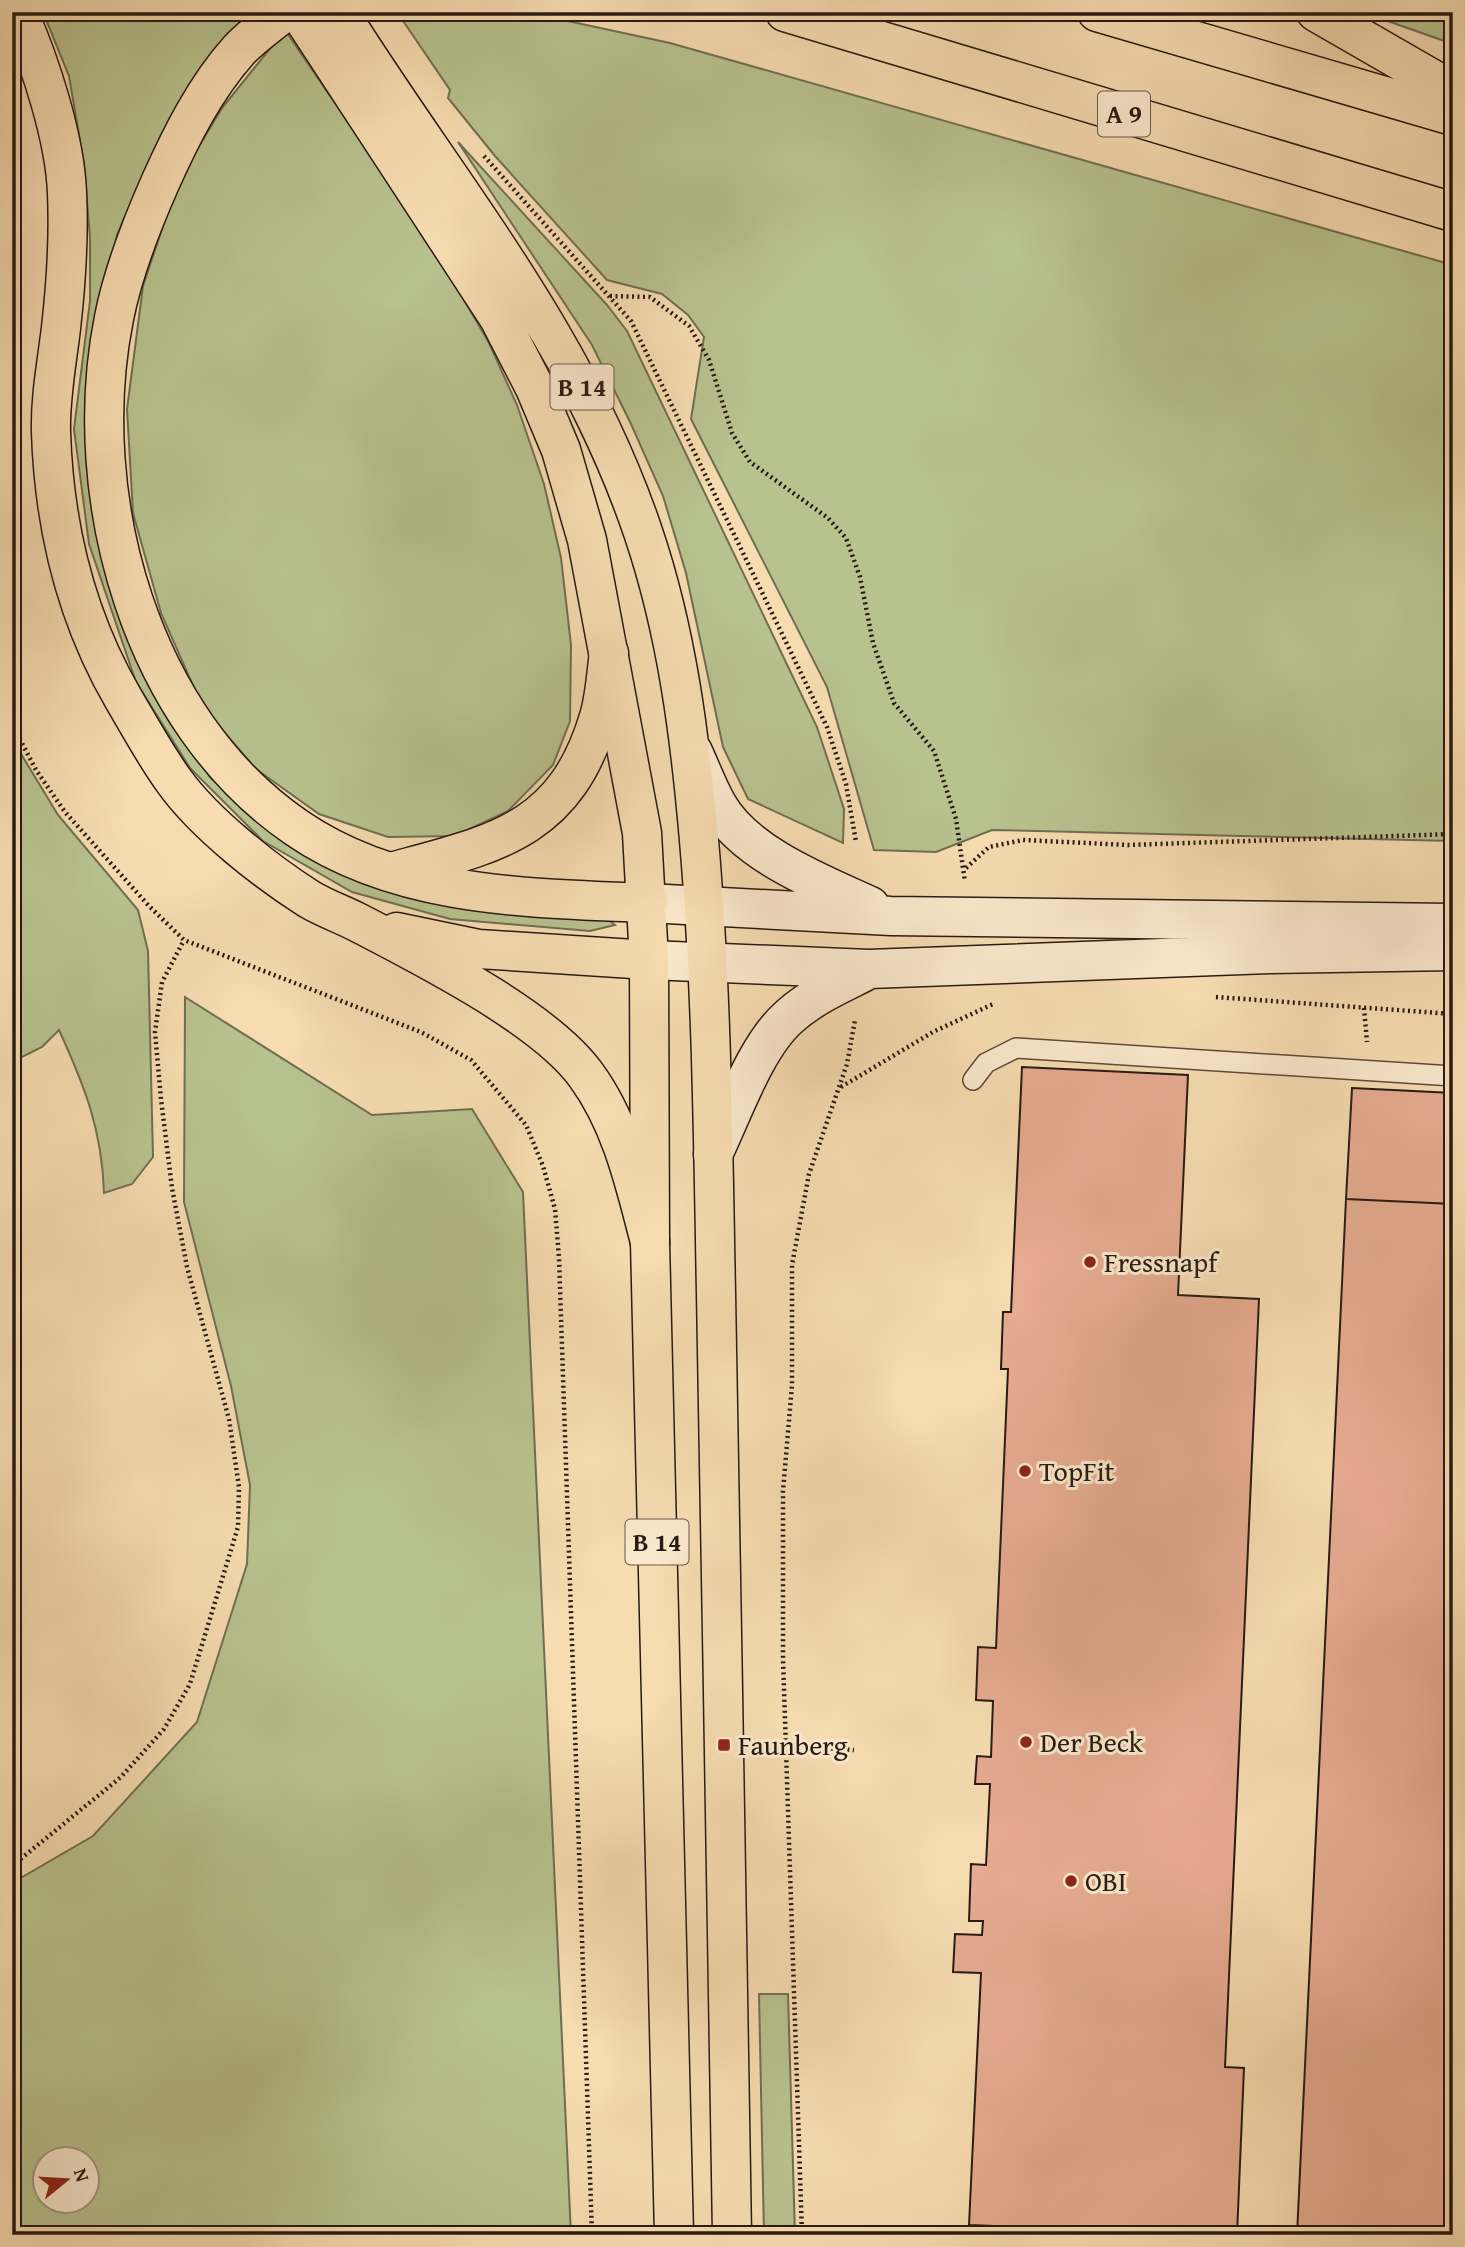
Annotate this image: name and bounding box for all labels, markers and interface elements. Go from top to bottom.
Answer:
road number: A 9 [1098,91,1150,136]
road number: B 14 [550,364,614,410]
place label: Fressnapf [1104,1241,1220,1282]
marker: Fressnapf [1082,1254,1098,1270]
place label: TopFit [1039,1450,1115,1491]
marker: TopFit [1017,1463,1033,1479]
road number: B 14 [626,1520,688,1564]
place label: Der Beck [1040,1721,1144,1762]
place label: Faunberg [738,1724,848,1765]
marker: Der Beck [1018,1734,1034,1750]
marker: Faunberg [716,1737,732,1753]
place label: OBI [1085,1860,1127,1901]
marker: OBI [1063,1873,1079,1889]
north arrow [32,2146,102,2216]
text: N [67,2164,98,2185]

